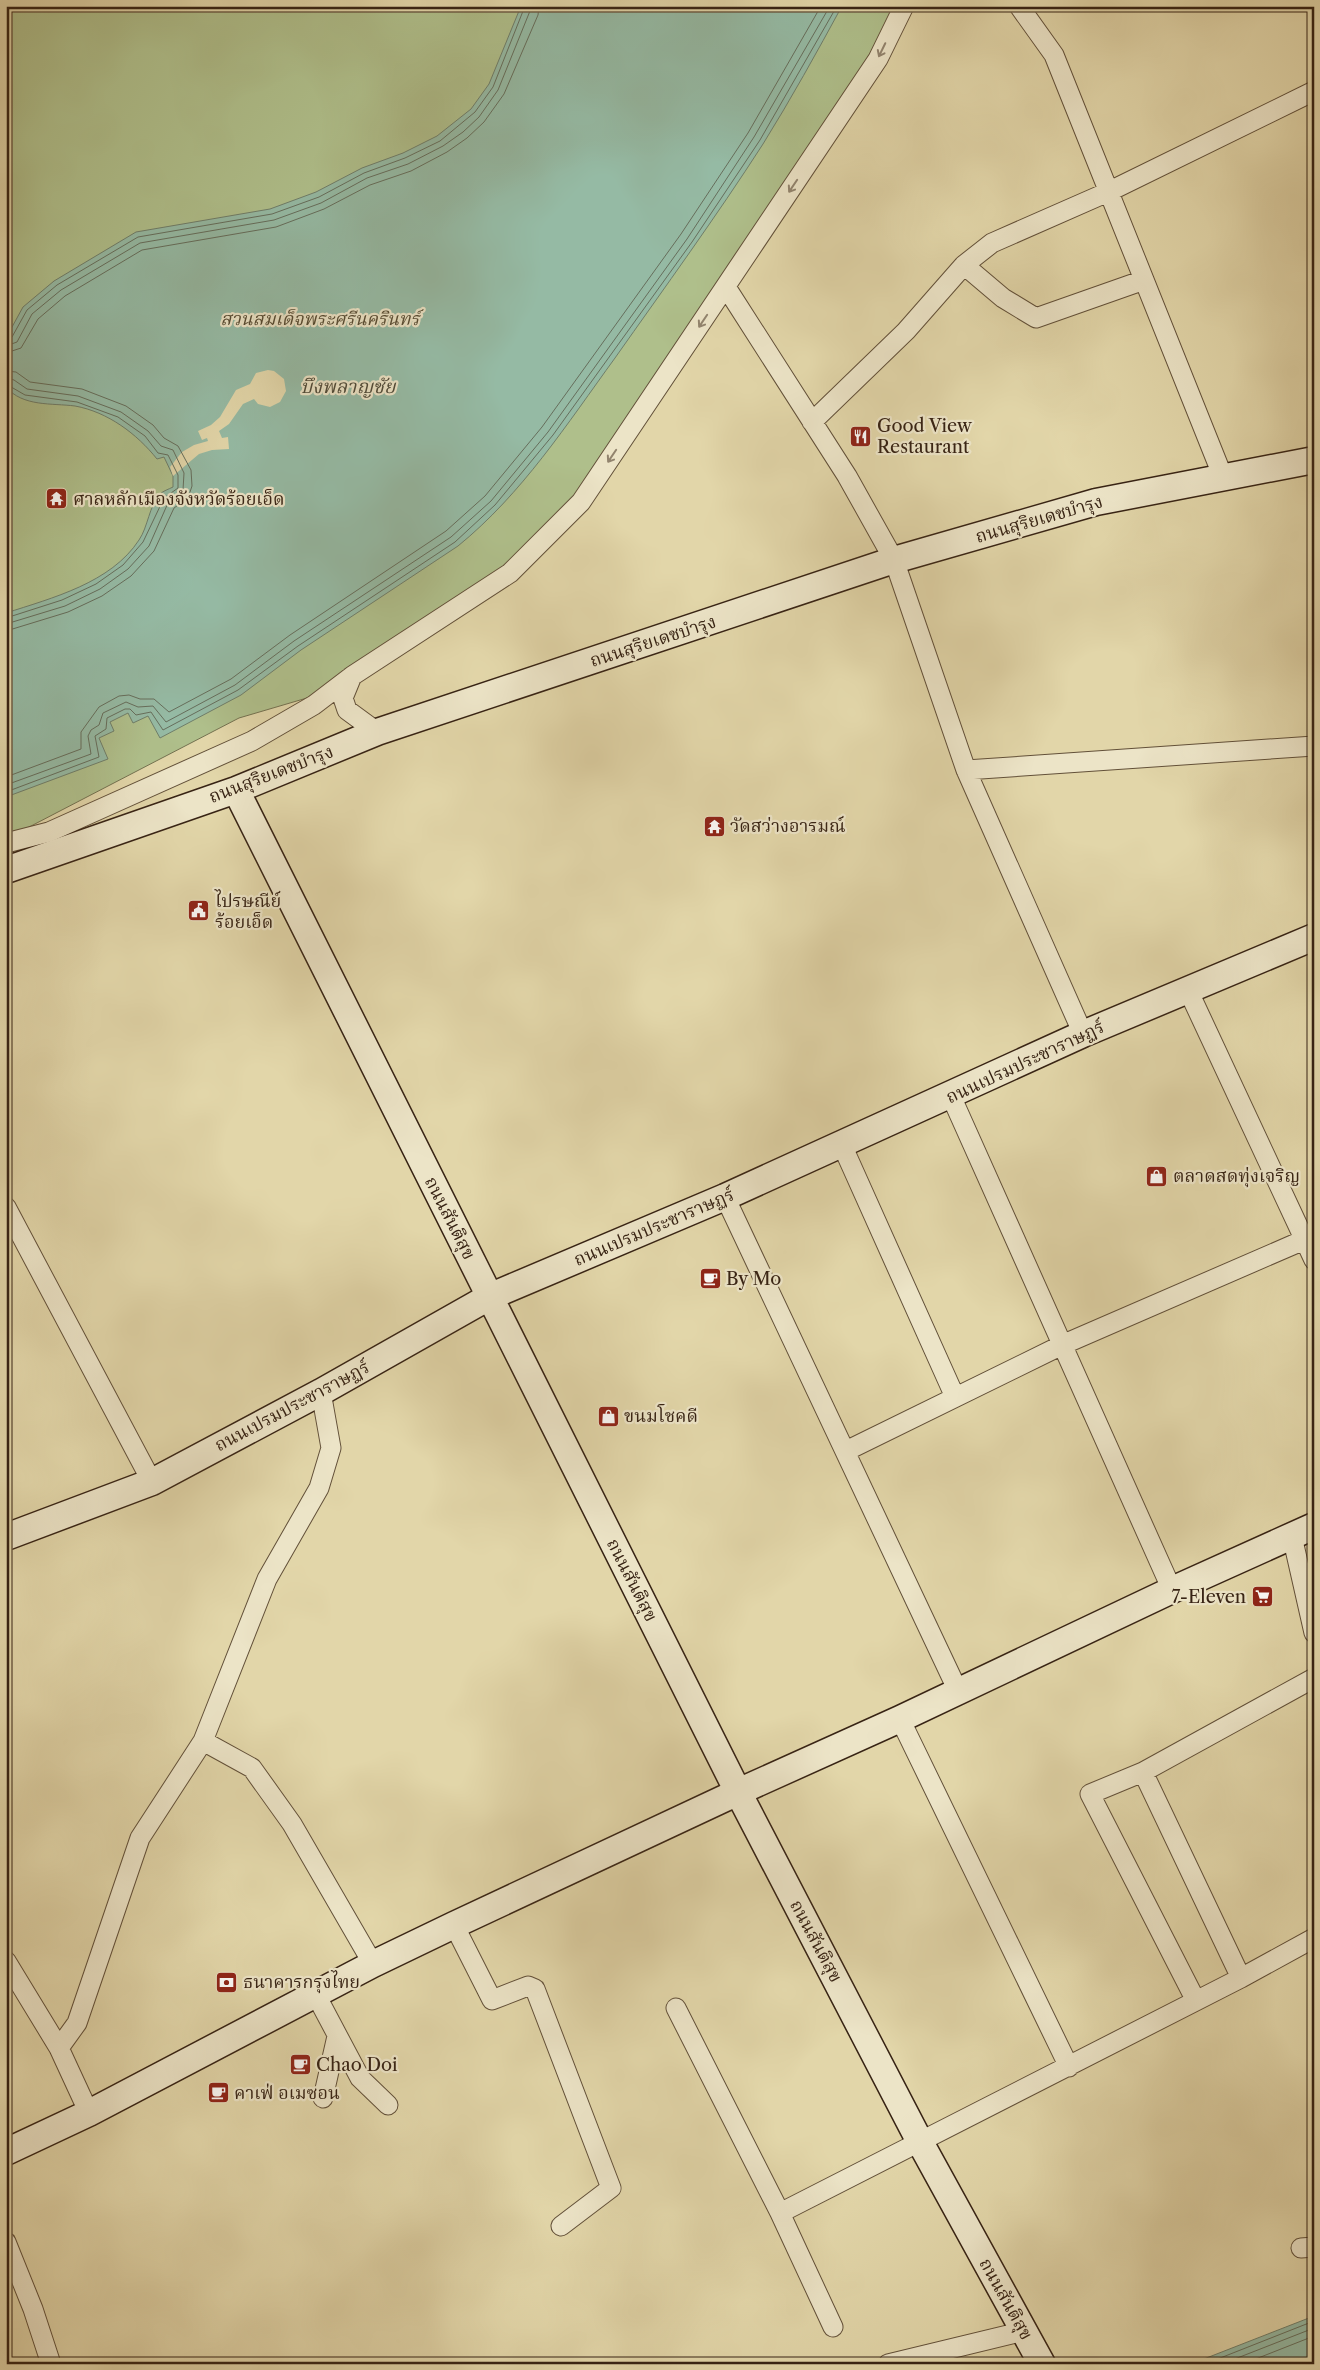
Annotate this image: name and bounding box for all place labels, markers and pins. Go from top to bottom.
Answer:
place label: Good View Restaurant [877,415,973,458]
restaurant icon: Good View Restaurant [849,424,873,448]
temple icon: ศาลหลักเมืองจังหวัดร้อยเอ็ด [45,487,69,511]
place label: ศาลหลักเมืองจังหวัดร้อยเอ็ด [73,488,284,510]
temple icon: วัดสว่างอารมณ์ [702,814,726,838]
place label: วัดสว่างอารมณ์ [730,815,846,837]
place label: ไปรษณีย์ ร้อยเอ็ด [214,889,281,933]
public building icon: ไปรษณีย์ ร้อยเอ็ด [187,899,211,923]
shop icon: ตลาดสดทุ่งเจริญ [1145,1164,1169,1188]
place label: ตลาดสดทุ่งเจริญ [1173,1165,1300,1188]
cafe icon: By Mo [698,1267,722,1291]
place label: By Mo [726,1268,781,1290]
place label: ขนมโชคดี [624,1403,698,1427]
shop icon: ขนมโชคดี [596,1404,620,1428]
supermarket icon: 7-Eleven [1250,1585,1274,1609]
place label: 7-Eleven [1171,1586,1246,1608]
bank icon: ธนาคารกรุงไทย [215,1970,239,1994]
place label: ธนาคารกรุงไทย [243,1970,360,1994]
cafe icon: Chao Doi [288,2053,312,2077]
place label: Chao Doi [316,2054,398,2076]
cafe icon: คาเฟ่ อเมซอน [206,2081,230,2105]
place label: คาเฟ่ อเมซอน [234,2082,340,2104]

